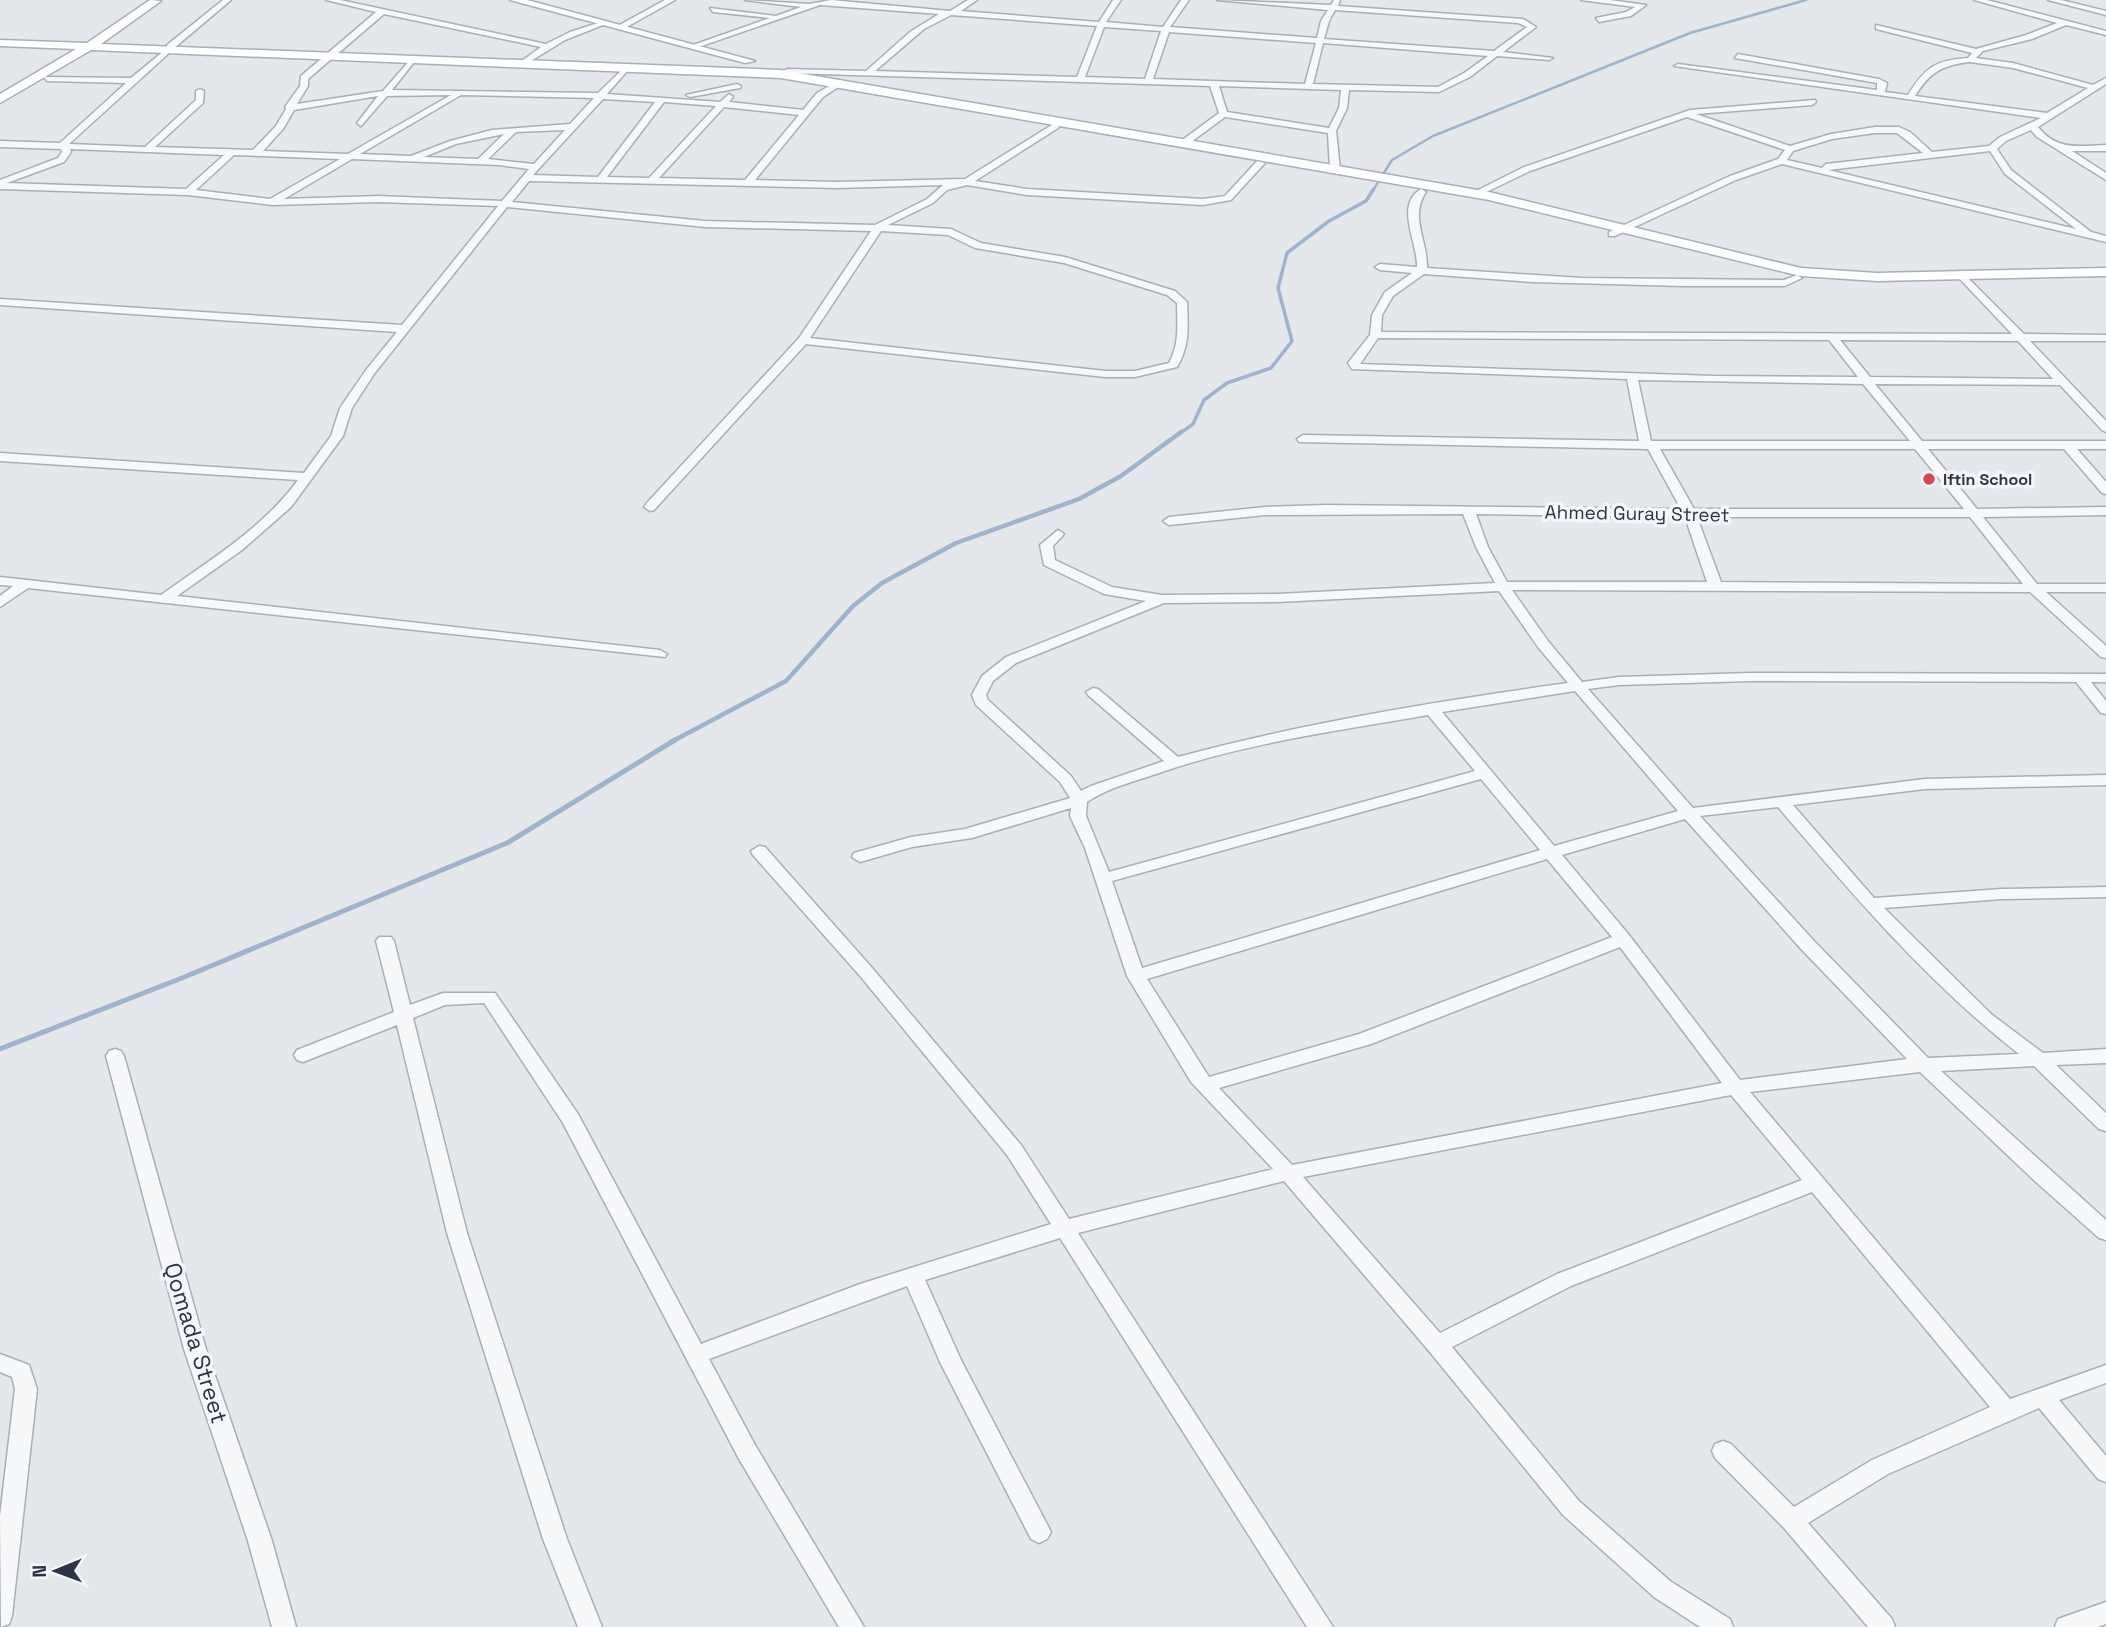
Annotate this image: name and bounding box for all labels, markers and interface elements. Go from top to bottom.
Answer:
place label: Iftin School [1943,469,2032,490]
marker: Iftin School [1921,471,1937,487]
street label: Ahmed Guray Street [1544,499,1729,528]
street label: Qomada Street [157,1259,235,1427]
north arrow [21,1536,91,1606]
text: N [27,1565,52,1578]

